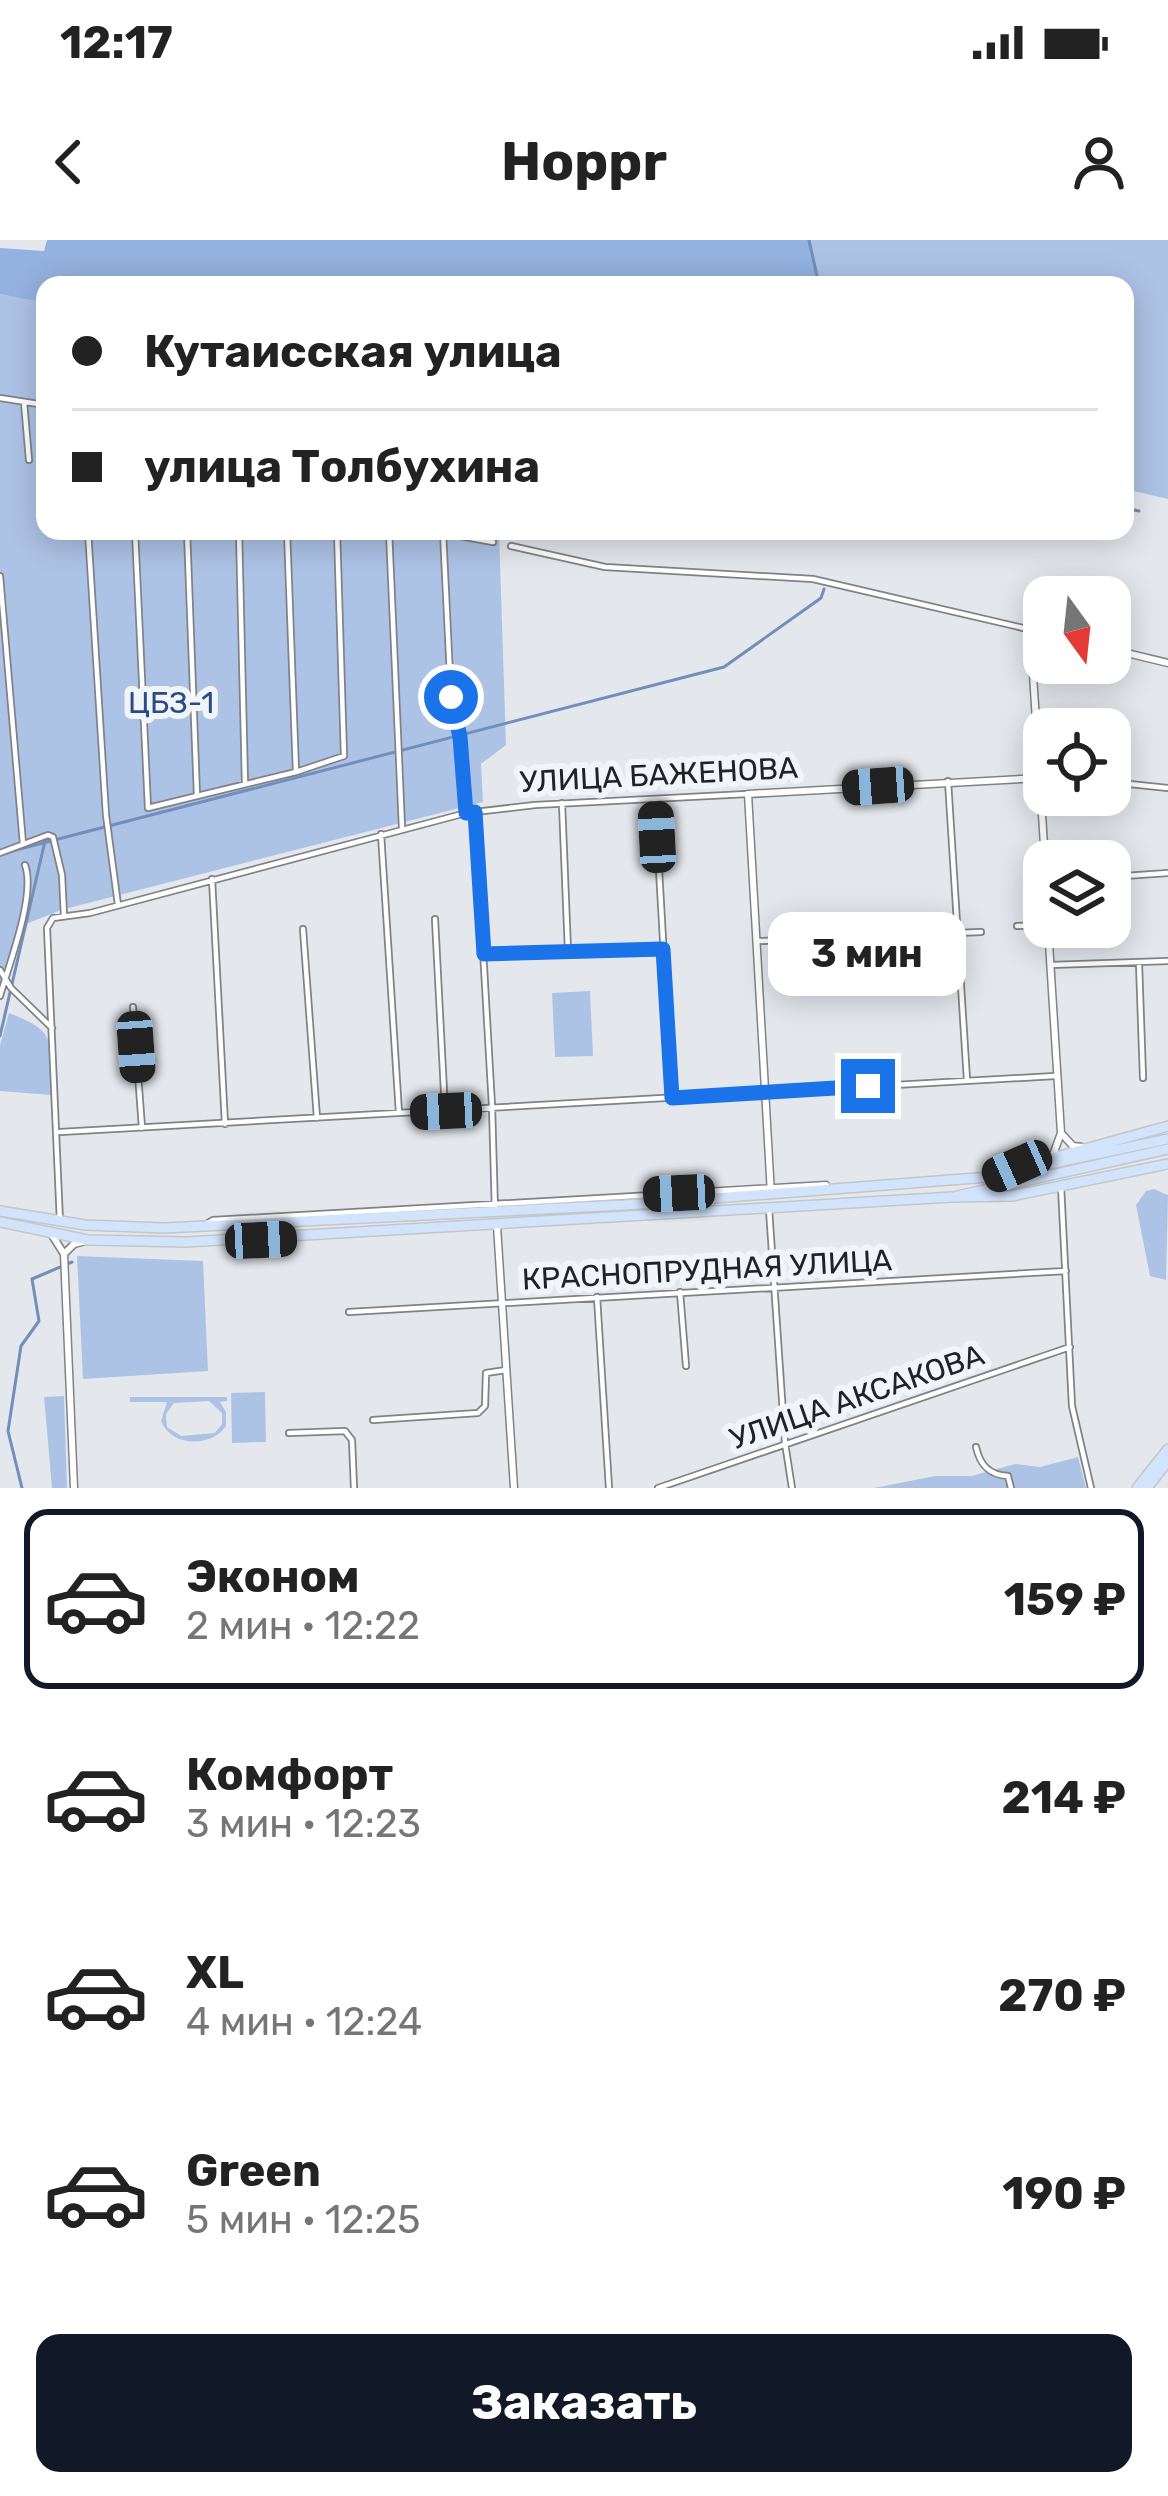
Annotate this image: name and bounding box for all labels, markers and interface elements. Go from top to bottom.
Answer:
text: 12:17 [60,16,173,69]
icon: back [36,129,102,195]
icon: person [1066,129,1132,195]
text: Hoppr [501,130,667,194]
text: Кутаисская улица [144,325,562,378]
text: улица Толбухина [144,440,540,493]
north arrow [1023,576,1131,684]
map controls [1023,576,1131,948]
route start [424,670,478,724]
park label: ЦБЗ-1 [128,685,214,721]
button: locate [1023,708,1131,816]
street label: УЛИЦА БАЖЕНОВА [519,750,799,800]
car [841,766,915,806]
car [637,800,677,874]
button: layers [1023,840,1131,948]
callout: 3 мин [769,912,967,996]
text: 3 мин [811,931,923,977]
car [116,1010,156,1084]
route end [841,1059,895,1113]
car [409,1091,483,1131]
car [977,1135,1057,1197]
car [642,1173,716,1213]
car [224,1220,298,1260]
street label: КРАСНОПРУДНАЯ УЛИЦА [521,1242,893,1298]
street label: УЛИЦА АКСАКОВА [725,1337,989,1457]
icon: car [42,1545,150,1653]
text: Эконом [186,1550,360,1603]
text: 159 ₽ [1004,1573,1126,1626]
text: 2 мин · 12:22 [186,1603,420,1649]
icon: car [42,1743,150,1851]
text: Комфорт [186,1748,393,1801]
text: 214 ₽ [1002,1771,1126,1824]
text: 3 мин · 12:23 [186,1801,421,1847]
icon: car [42,1941,150,2049]
text: XL [186,1946,244,1999]
text: 270 ₽ [998,1969,1126,2022]
text: 4 мин · 12:24 [186,1999,422,2045]
icon: car [42,2139,150,2247]
text: Green [186,2144,321,2197]
text: 190 ₽ [1002,2167,1126,2220]
text: 5 мин · 12:25 [186,2197,420,2243]
button: Заказать [36,2334,1132,2472]

